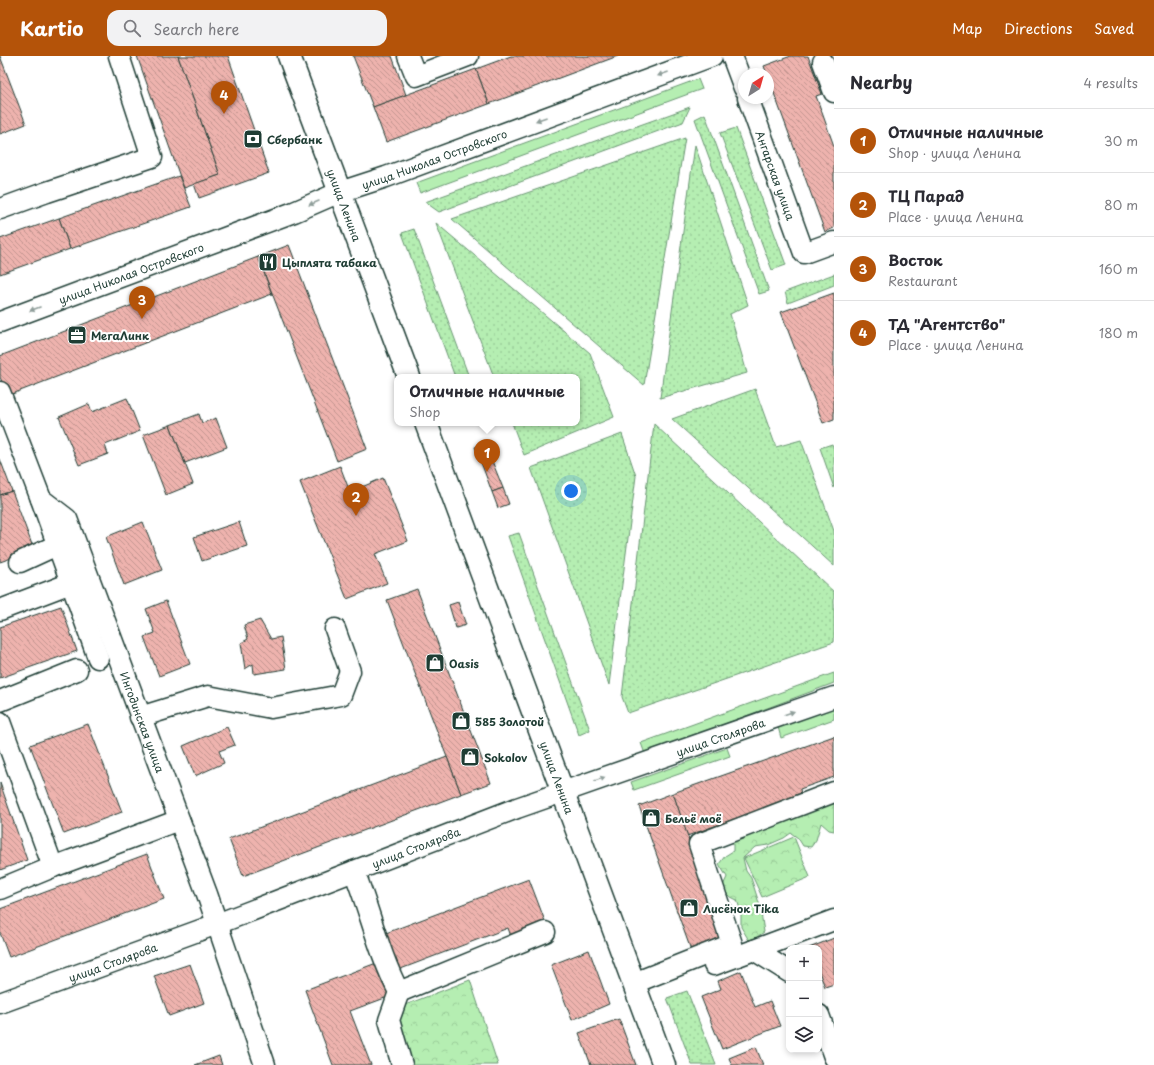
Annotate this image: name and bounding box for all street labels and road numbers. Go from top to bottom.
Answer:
street label: улица Николая Островского [359,124,509,193]
street label: Ангарская улица [752,128,800,222]
street label: улица Ленина [323,166,366,244]
street label: улица Николая Островского [56,238,206,308]
street label: Ингодинская улица [116,669,169,775]
street label: улица Столярова [673,713,767,760]
street label: улица Ленина [536,739,579,816]
street label: улица Столярова [369,822,462,872]
street label: улица Столярова [66,938,160,986]

